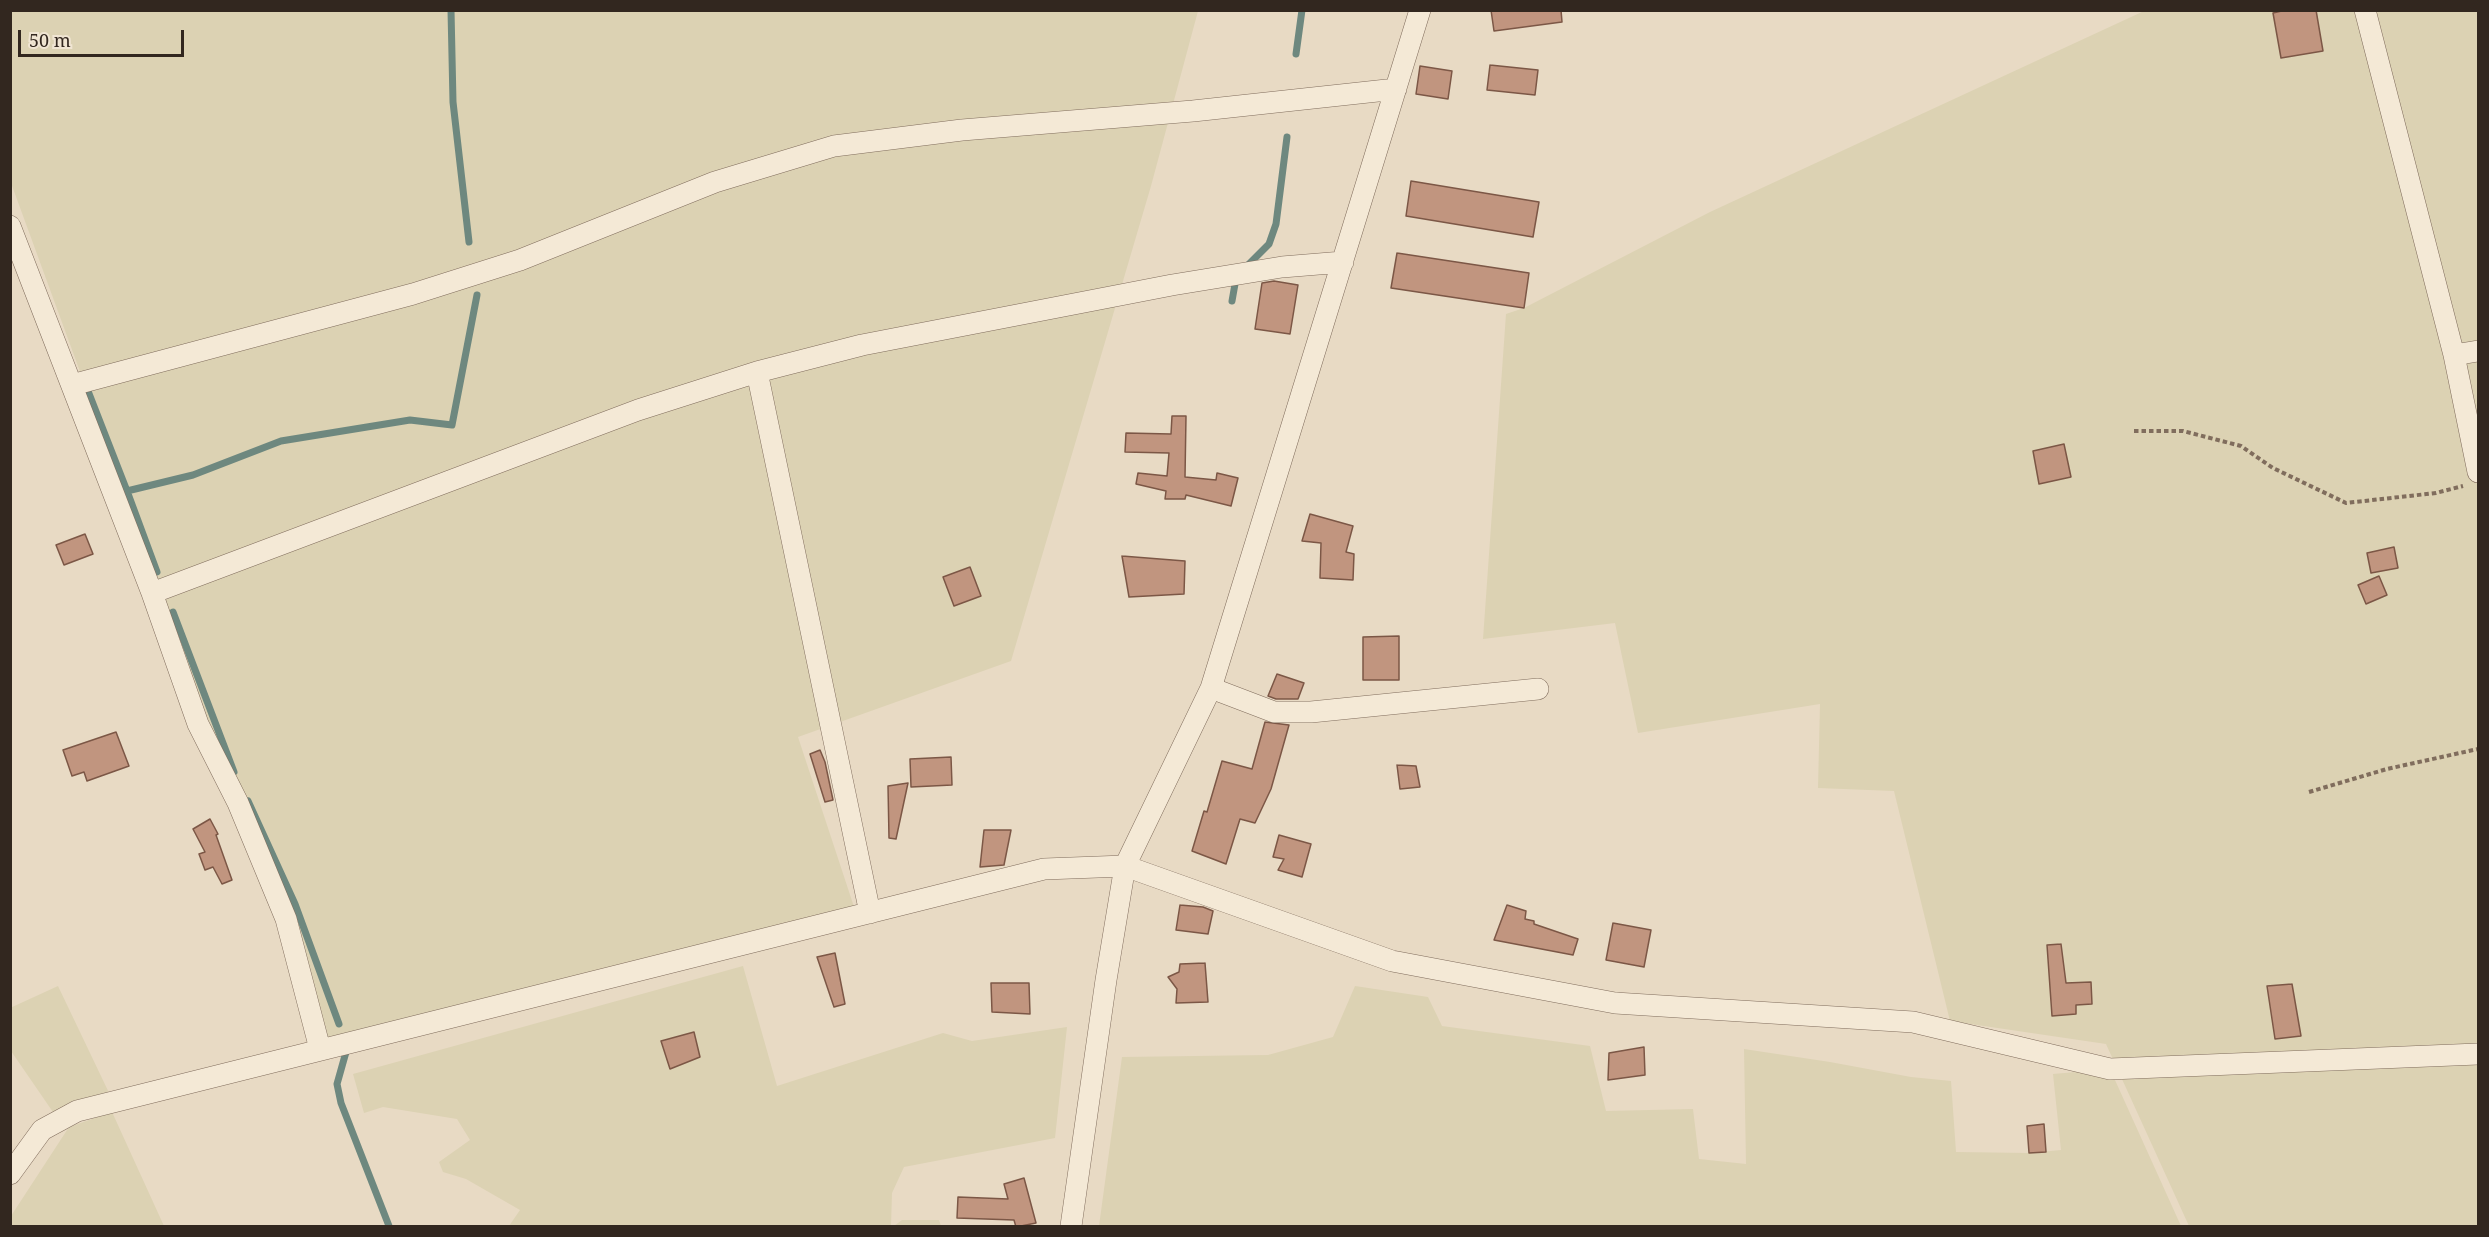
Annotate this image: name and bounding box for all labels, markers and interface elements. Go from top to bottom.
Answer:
scale bar [21,18,188,56]
text: 50 m [29,28,71,52]

